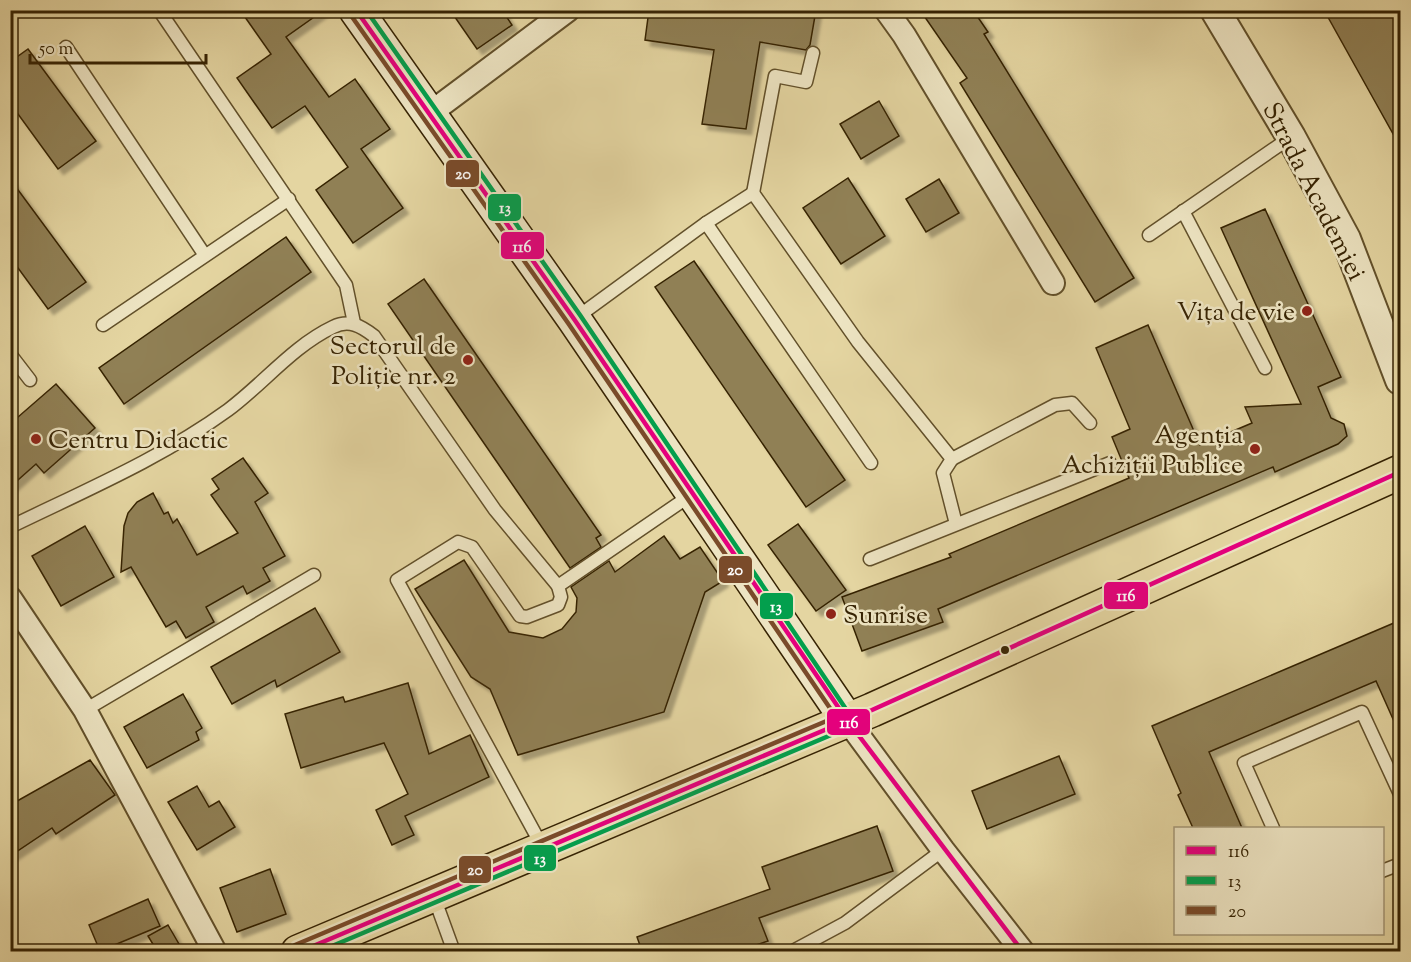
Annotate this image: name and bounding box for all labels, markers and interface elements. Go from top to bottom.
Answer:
scale bar [30,27,206,65]
text: 50 m [38,37,74,63]
street label: Strada Academiei [1252,96,1374,288]
line badge: 20 [445,159,480,188]
text: 20 [455,164,472,187]
line badge: 13 [487,193,522,222]
text: 13 [499,198,511,221]
line badge: 116 [500,231,545,260]
text: 116 [513,237,531,260]
place label: Vița de vie [1177,295,1295,332]
marker: Vița de vie [1300,304,1314,318]
place label: Sectorul de Poliție nr. 2 [330,329,456,396]
marker: Sectorul de Poliție nr. 2 [461,353,475,367]
place label: Agenția Achiziții Publice [1061,418,1243,485]
place label: Centru Didactic [48,423,229,460]
marker: Centru Didactic [29,432,43,446]
marker: Agenția Achiziții Publice [1248,442,1262,456]
line badge: 20 [718,555,753,584]
text: 20 [727,560,744,583]
line badge: 116 [1103,581,1149,610]
text: 116 [1117,586,1135,609]
line badge: 13 [759,592,794,620]
text: 13 [770,597,782,620]
place label: Sunrise [843,598,928,635]
marker: Sunrise [824,607,838,621]
unlabelled marker [999,644,1011,656]
line badge: 116 [826,708,871,736]
text: 116 [840,713,858,736]
legend [1174,827,1384,935]
text: 116 [1228,840,1249,866]
line badge: 13 [523,844,557,872]
text: 13 [534,849,546,872]
line badge: 20 [458,855,492,884]
text: 20 [467,860,484,883]
text: 13 [1228,870,1241,896]
text: 20 [1228,900,1246,926]

